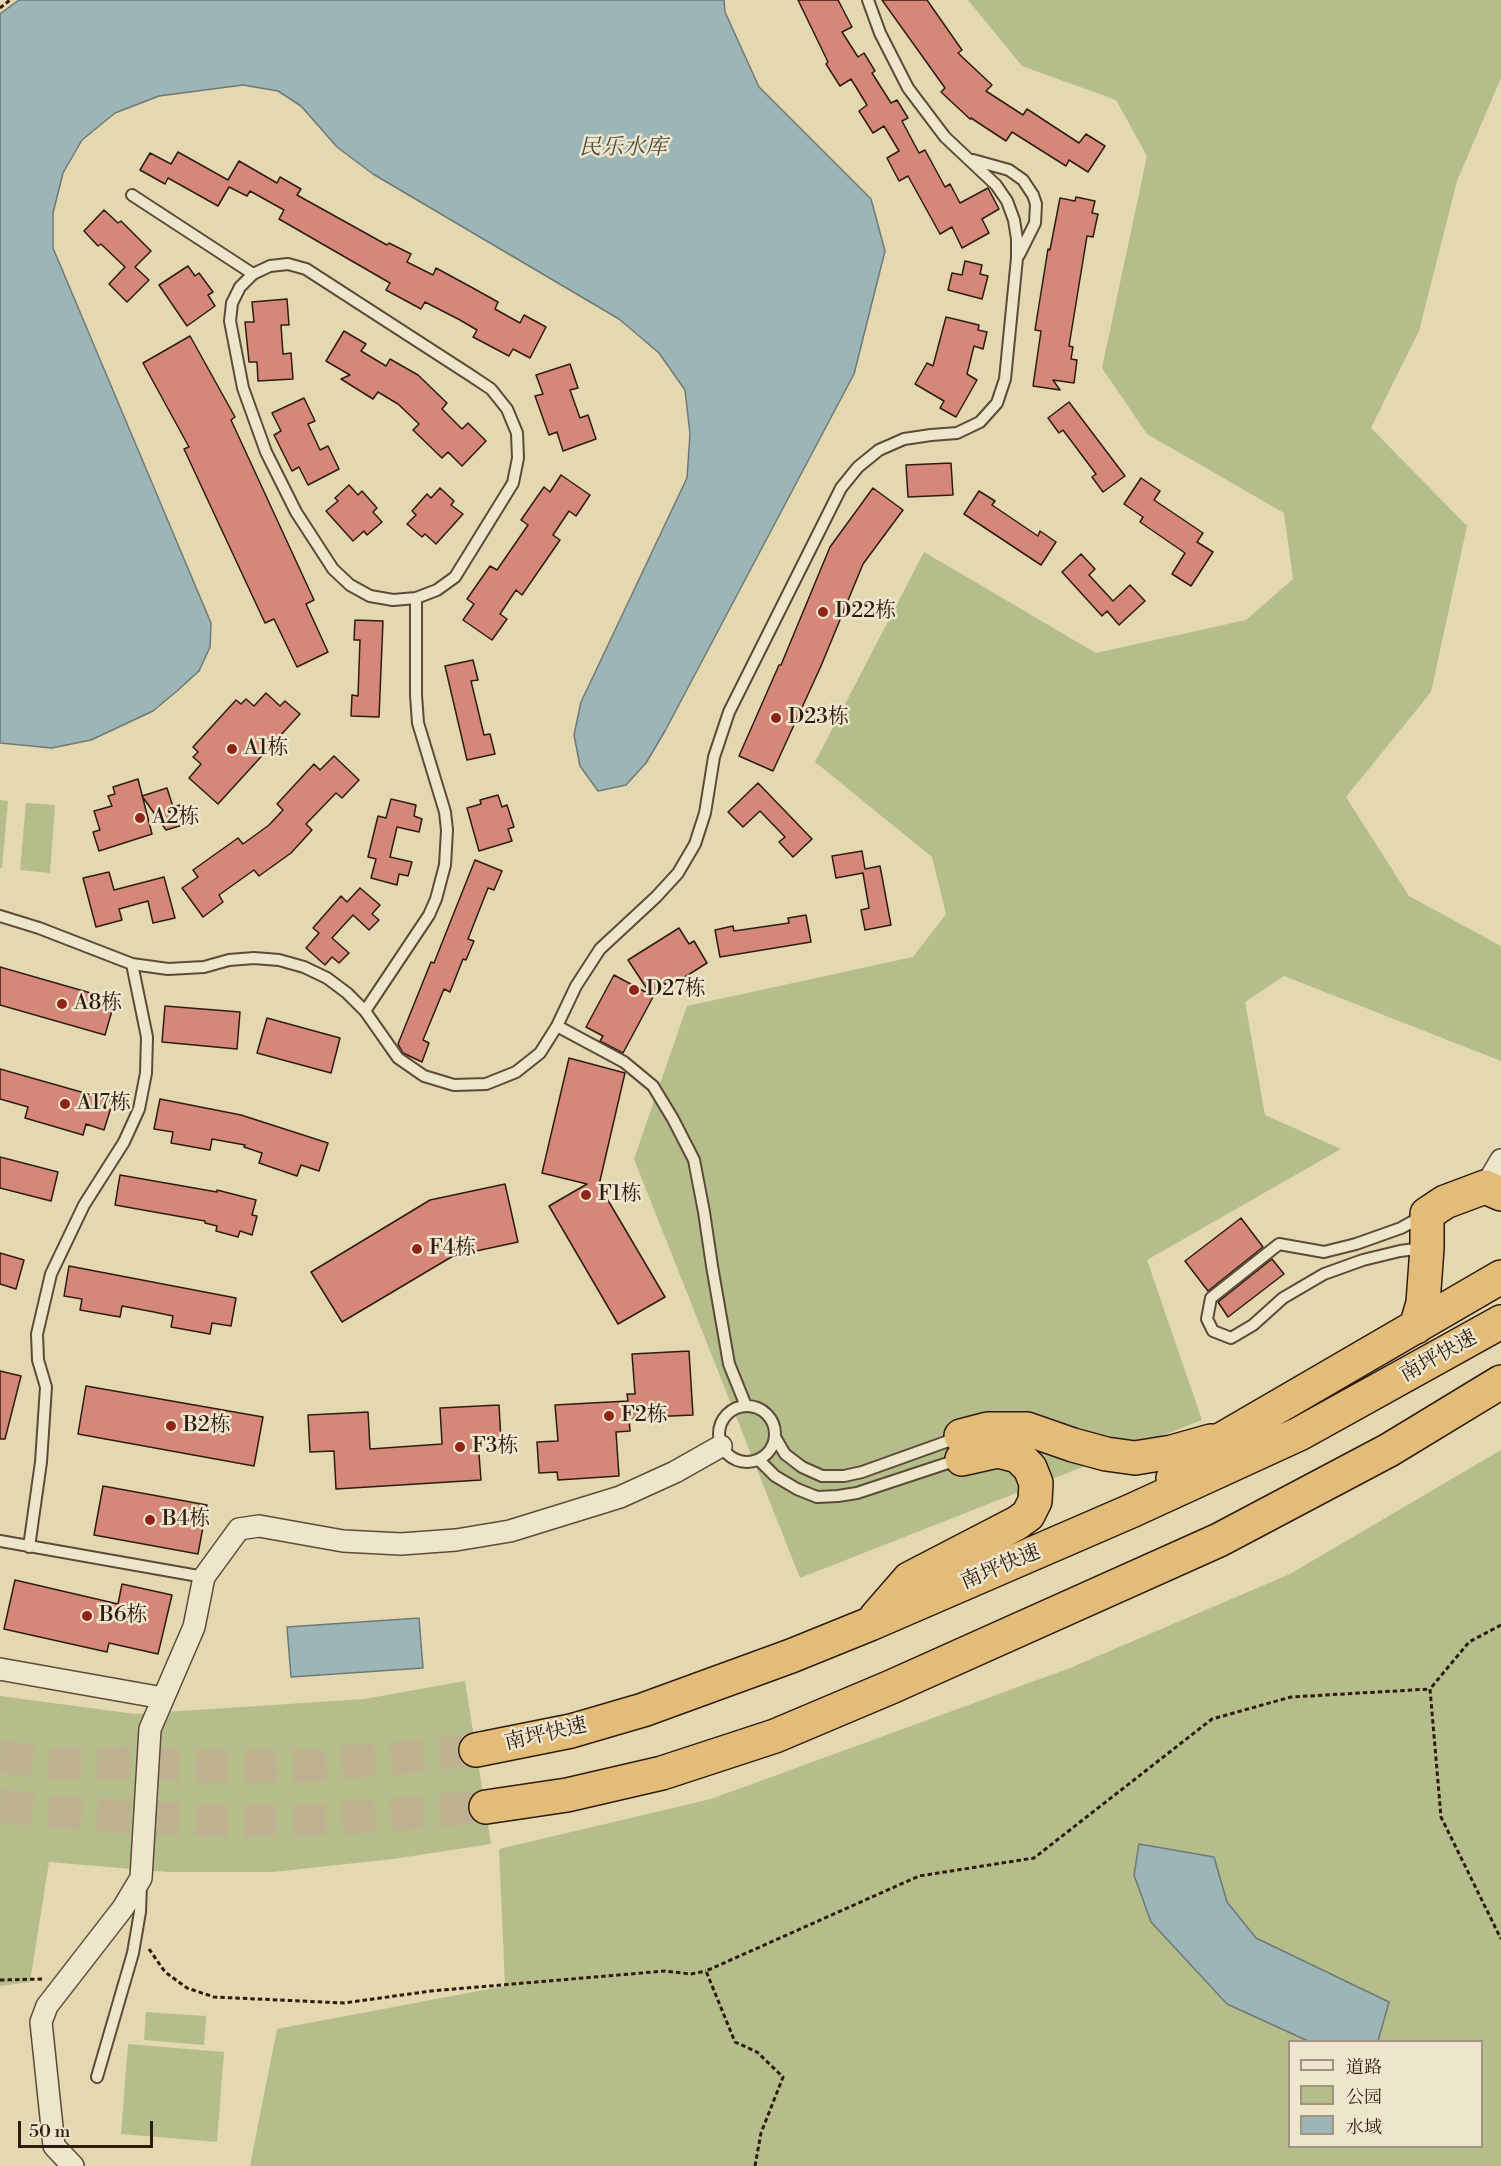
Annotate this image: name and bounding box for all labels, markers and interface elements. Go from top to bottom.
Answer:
water label: 民乐水库 [579,136,667,162]
place label: D22栋 [835,599,896,625]
marker: D22栋 [816,605,830,619]
place label: D23栋 [788,705,849,731]
marker: D23栋 [769,711,783,725]
place label: A1栋 [244,736,288,762]
marker: A1栋 [225,742,239,756]
place label: A2栋 [152,805,199,831]
marker: A2栋 [133,811,147,825]
place label: D27栋 [646,977,706,1003]
marker: D27栋 [627,983,641,997]
place label: A8栋 [74,991,122,1017]
marker: A8栋 [55,997,69,1011]
place label: A17栋 [77,1091,131,1117]
marker: A17栋 [58,1097,72,1111]
place label: F1栋 [598,1182,642,1208]
marker: F1栋 [579,1188,593,1202]
place label: F4栋 [429,1236,476,1262]
marker: F4栋 [410,1242,424,1256]
street label: 南坪快速 [1396,1326,1482,1388]
place label: F2栋 [621,1403,668,1429]
marker: F2栋 [602,1409,616,1423]
place label: B2栋 [183,1413,231,1439]
marker: B2栋 [164,1419,178,1433]
place label: F3栋 [472,1434,518,1460]
marker: F3栋 [453,1440,467,1454]
place label: B4栋 [162,1507,210,1533]
marker: B4栋 [143,1513,157,1527]
street label: 南坪快速 [957,1540,1045,1596]
place label: B6栋 [99,1603,147,1629]
marker: B6栋 [80,1609,94,1623]
street label: 南坪快速 [502,1713,590,1757]
legend [1288,2040,1483,2148]
text: 道路 [1346,2056,1382,2079]
text: 公园 [1346,2086,1382,2109]
scale bar [21,2109,156,2147]
text: 水域 [1346,2116,1382,2139]
text: 50 m [29,2120,70,2143]

